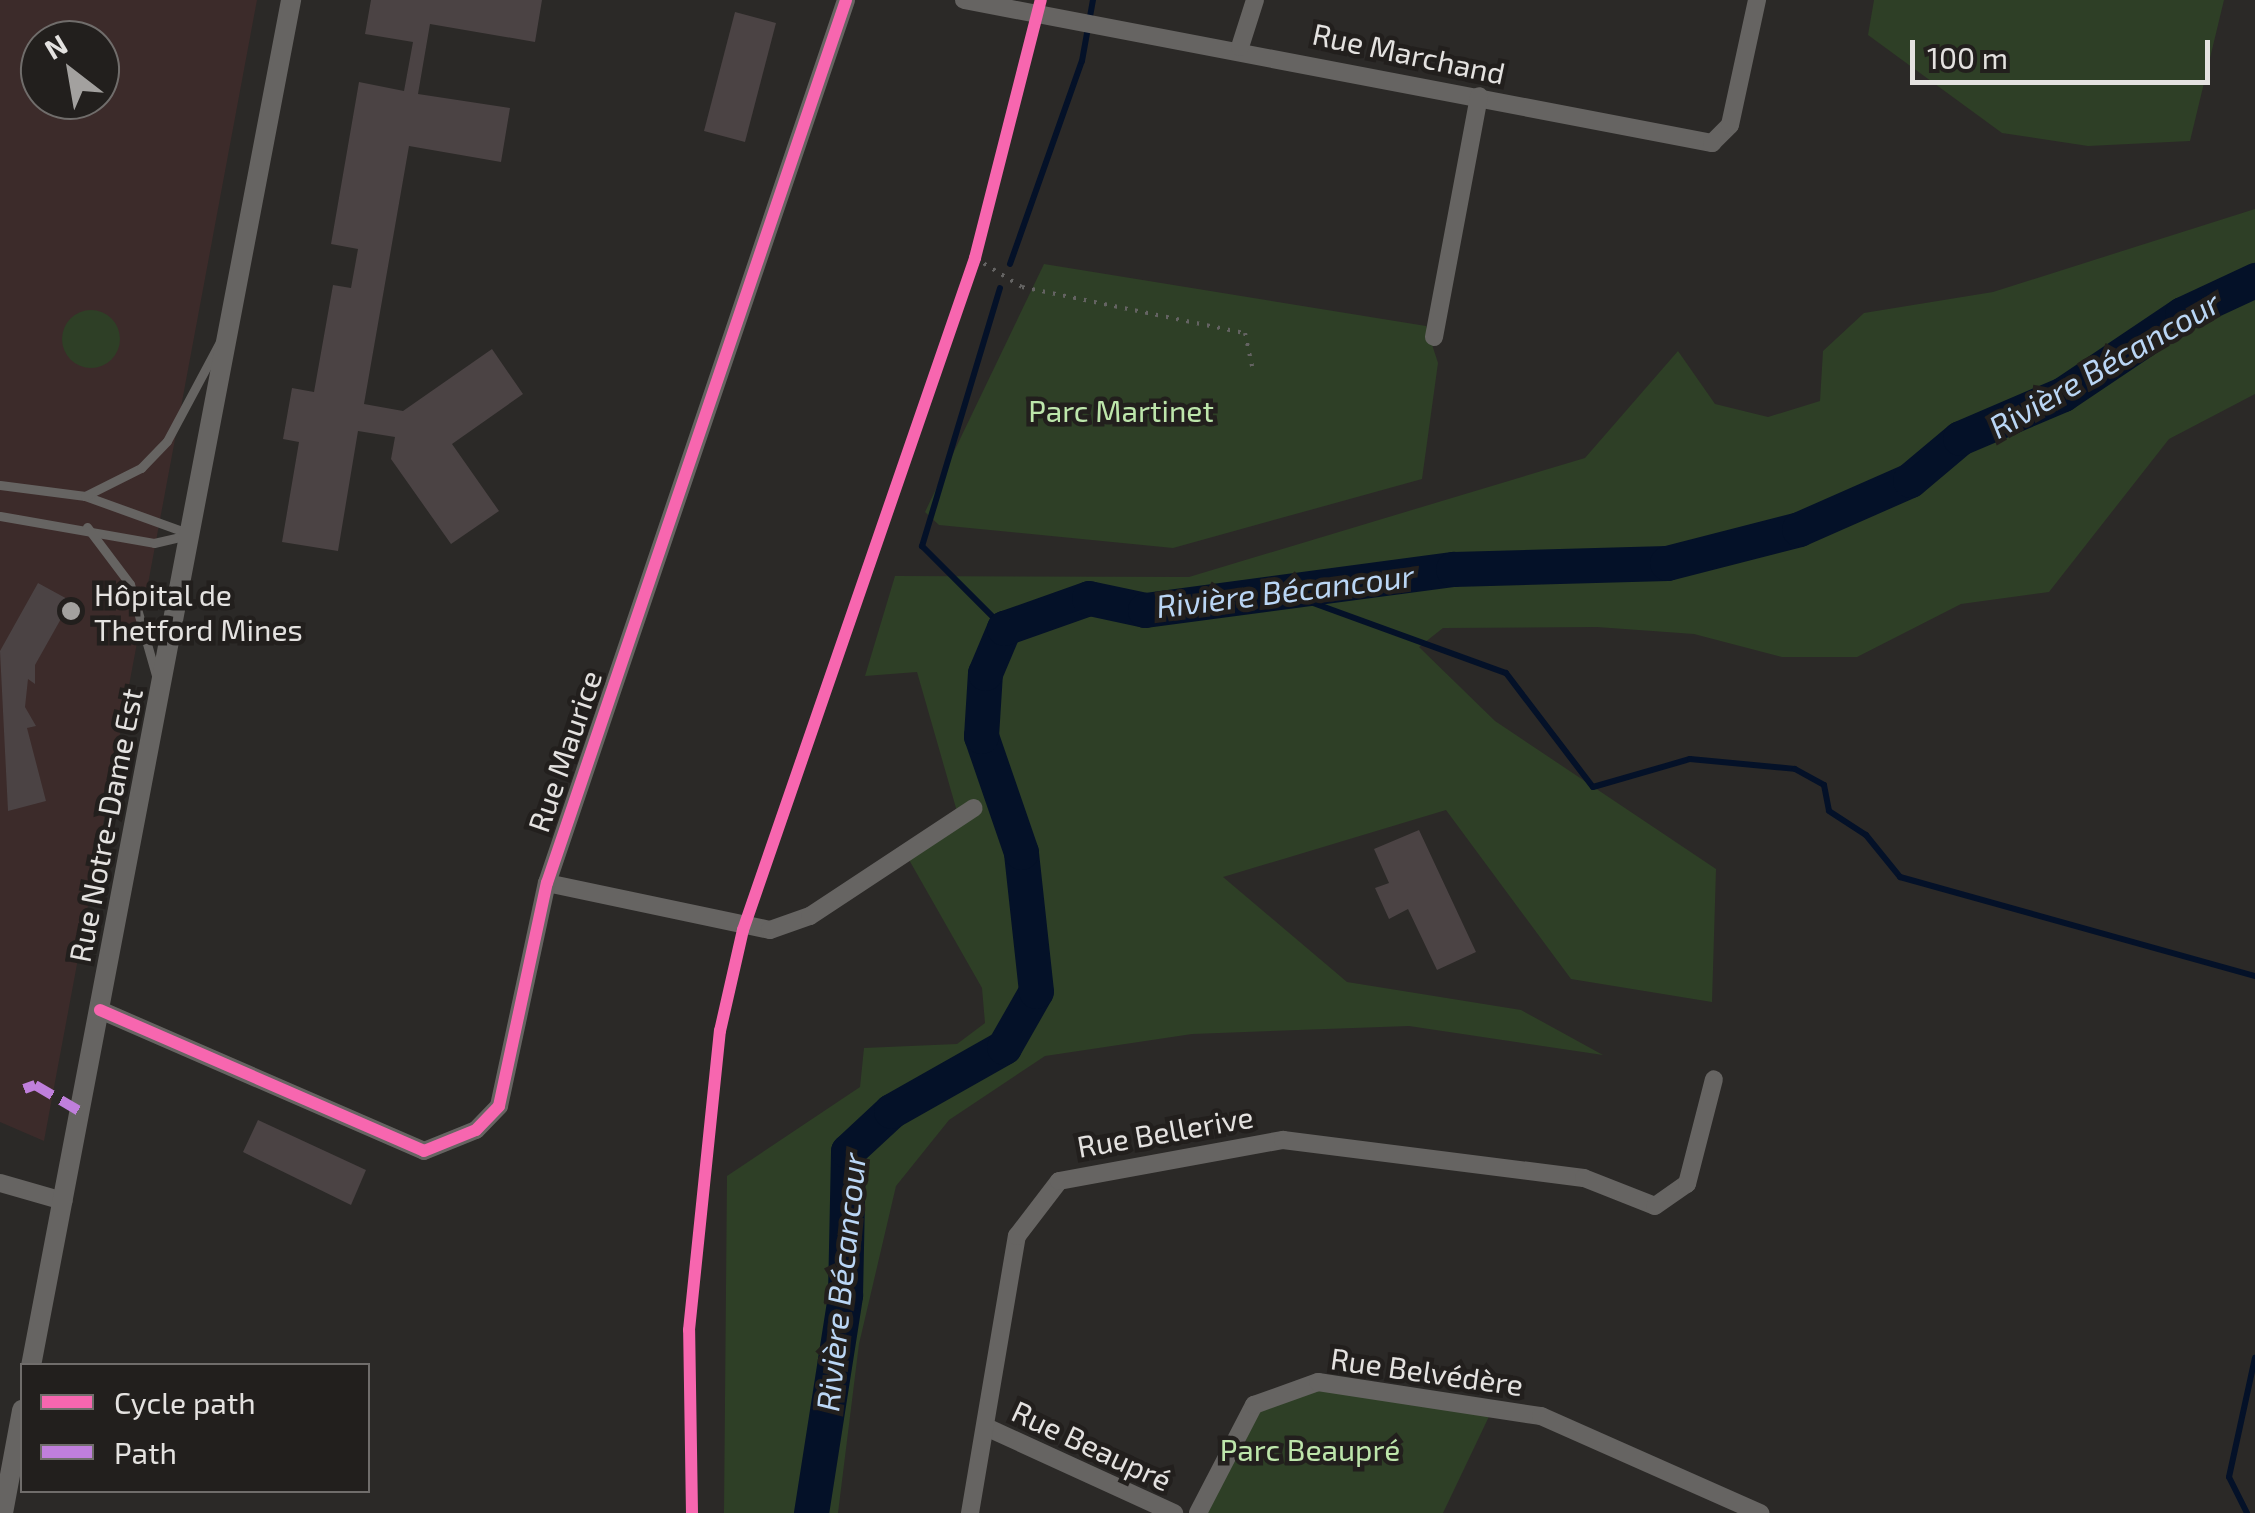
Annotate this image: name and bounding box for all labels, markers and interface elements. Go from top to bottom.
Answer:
street label: Rue Marchand [1309,15,1509,91]
north arrow [20,20,120,120]
scale bar [1915,20,2215,82]
text: N [38,26,73,66]
text: 100 m [1927,39,2008,75]
water label: Rivière Bécancour [1982,282,2226,446]
park label: Parc Martinet [1028,392,1214,428]
water label: Rivière Bécancour [1154,555,1416,625]
place label: Hôpital de Thetford Mines [94,576,303,646]
marker: Hôpital de Thetford Mines [58,598,84,624]
street label: Rue Maurice [520,666,608,836]
street label: Rue Notre-Dame Est [61,685,149,965]
street label: Rue Bellerive [1074,1098,1256,1164]
water label: Rivière Bécancour [807,1151,873,1413]
street label: Rue Belvédère [1328,1340,1526,1402]
legend [20,1363,370,1493]
text: Cycle path [114,1384,256,1420]
street label: Rue Beaupré [1007,1392,1177,1498]
park label: Parc Beaupré [1220,1431,1400,1467]
text: Path [114,1434,177,1470]

